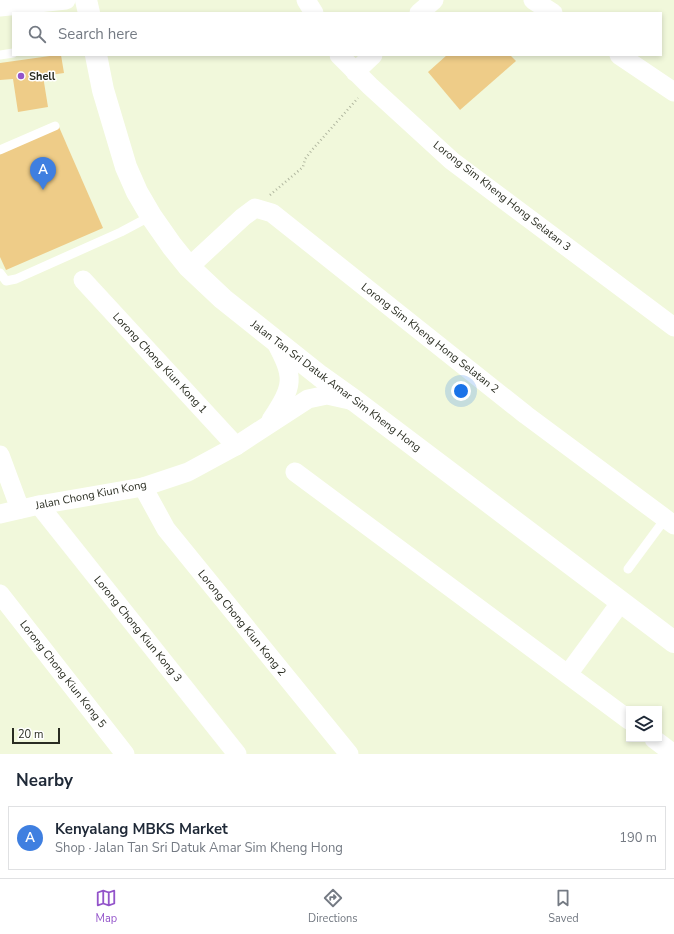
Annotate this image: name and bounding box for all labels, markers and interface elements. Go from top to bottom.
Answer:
search box [12,12,662,56]
icon: search [26,23,48,45]
text: Search here [58,24,138,44]
place label: Shell [29,69,56,84]
marker: Shell [16,71,26,81]
street label: Lorong Sim Kheng Hong Selatan 3 [430,138,574,254]
pin: A [30,157,56,190]
street label: Lorong Sim Kheng Hong Selatan 2 [358,280,502,396]
street label: Lorong Chong Kiun Kong 1 [109,309,211,417]
street label: Jalan Tan Sri Datuk Amar Sim Kheng Hong [247,316,424,455]
your location [451,381,471,401]
street label: Jalan Chong Kiun Kong [33,477,148,513]
street label: Lorong Chong Kiun Kong 2 [194,567,290,679]
street label: Lorong Chong Kiun Kong 3 [90,573,186,685]
street label: Lorong Chong Kiun Kong 5 [16,617,110,731]
map controls [626,706,662,742]
button: layers [626,706,662,742]
scale bar [12,726,60,745]
text: 20 m [18,727,43,742]
text: Nearby [16,769,73,792]
text: Kenyalang MBKS Market [55,819,228,839]
text: A [25,829,35,847]
text: 190 m [619,829,657,847]
text: Shop · Jalan Tan Sri Datuk Amar Sim Kheng Hong [55,839,343,857]
tab: Map [95,887,117,926]
tab: Directions [308,887,358,926]
tab: Saved [548,887,579,926]

